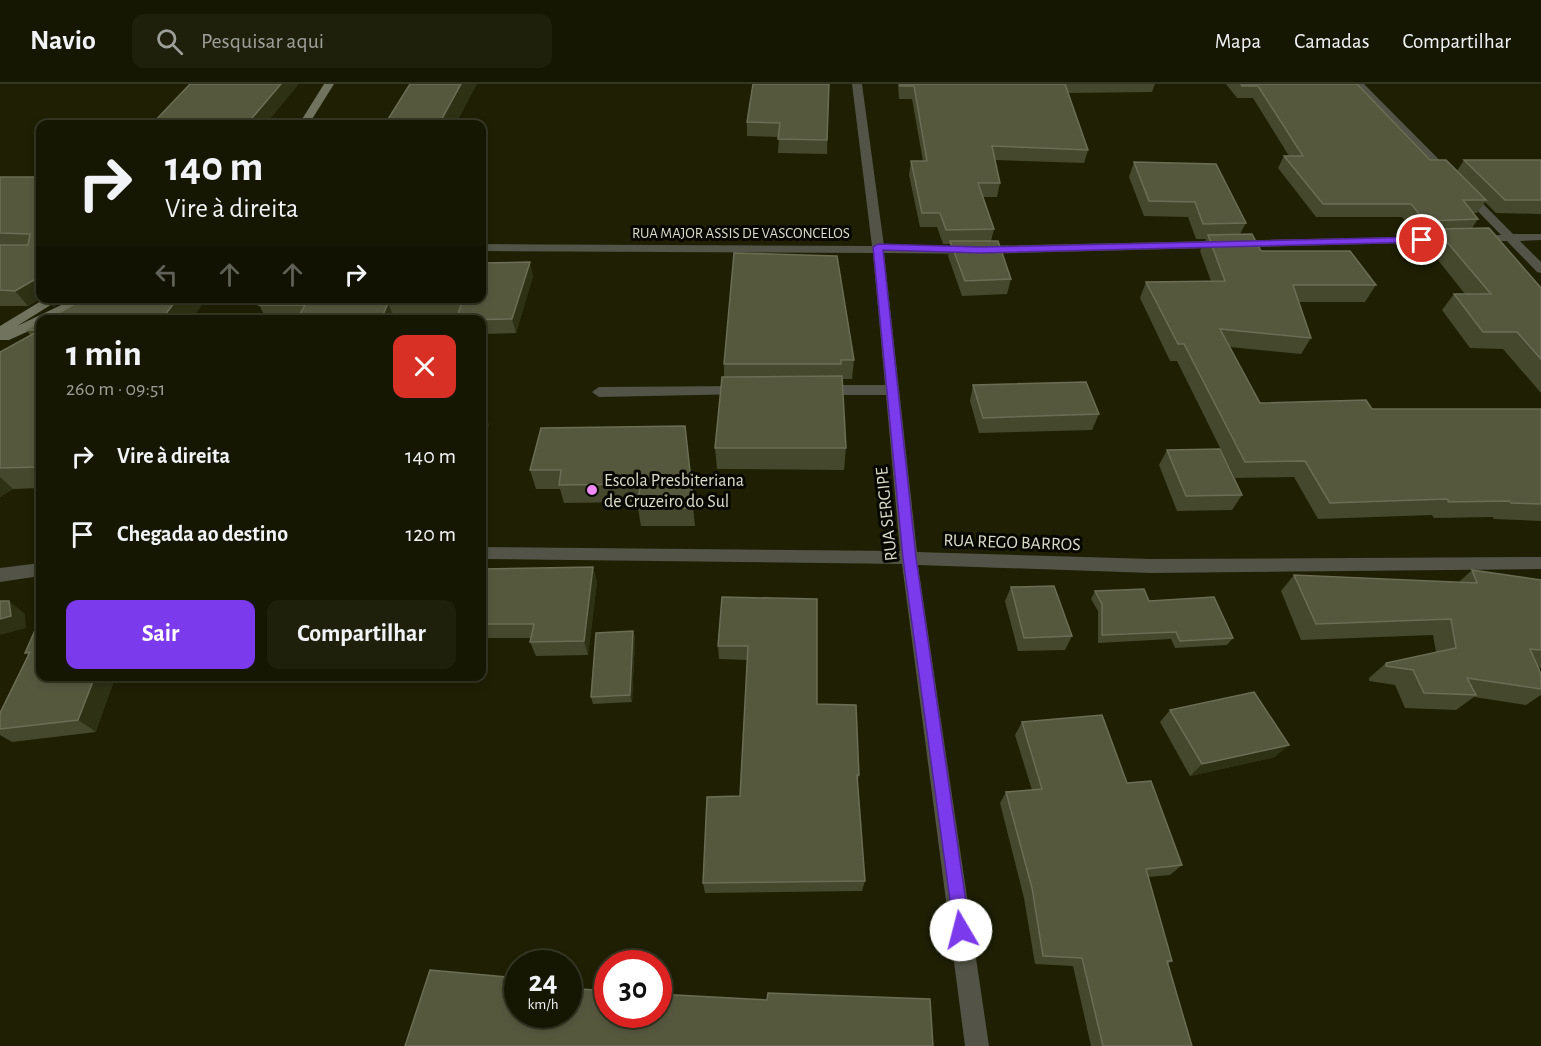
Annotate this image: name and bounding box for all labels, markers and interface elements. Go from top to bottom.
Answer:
search box [132,14,552,68]
icon: search [153,25,186,58]
text: Navio [30,27,96,55]
text: Pesquisar aqui [201,30,324,52]
text: Mapa [1215,31,1261,52]
text: Camadas [1294,31,1369,52]
text: Compartilhar [1402,31,1511,52]
icon: right [66,144,144,222]
text: 140 m [165,146,263,188]
text: Vire à direita [165,195,299,222]
pin [1396,214,1447,265]
icon: arrive [1405,223,1438,256]
street label: RUA MAJOR ASSIS DE VASCONCELOS [632,226,850,241]
icon: left [150,258,183,291]
icon: ahead [213,258,246,291]
icon: ahead [276,258,309,291]
icon: right [339,258,372,291]
button: close [393,335,456,398]
text: 1 min [66,336,142,372]
text: 260 m · 09:51 [66,379,165,399]
icon: right [66,440,99,473]
text: Vire à direita [117,445,230,467]
text: 140 m [405,445,456,467]
street label: RUA SERGIPE [873,466,901,562]
place label: Escola Presbiteriana de Cruzeiro do Sul [604,472,744,511]
marker: Escola Presbiteriana de Cruzeiro do Sul [585,483,599,497]
icon: arrive [66,518,99,551]
text: Chegada ao destino [117,523,288,545]
text: 120 m [406,523,456,545]
street label: RUA REGO BARROS [943,532,1081,554]
button: Sair [66,600,255,669]
button: Compartilhar [267,600,456,669]
position arrow [929,898,993,962]
speed limit sign: 30 [594,950,672,1028]
text: 24 [528,967,558,997]
text: km/h [528,997,558,1012]

